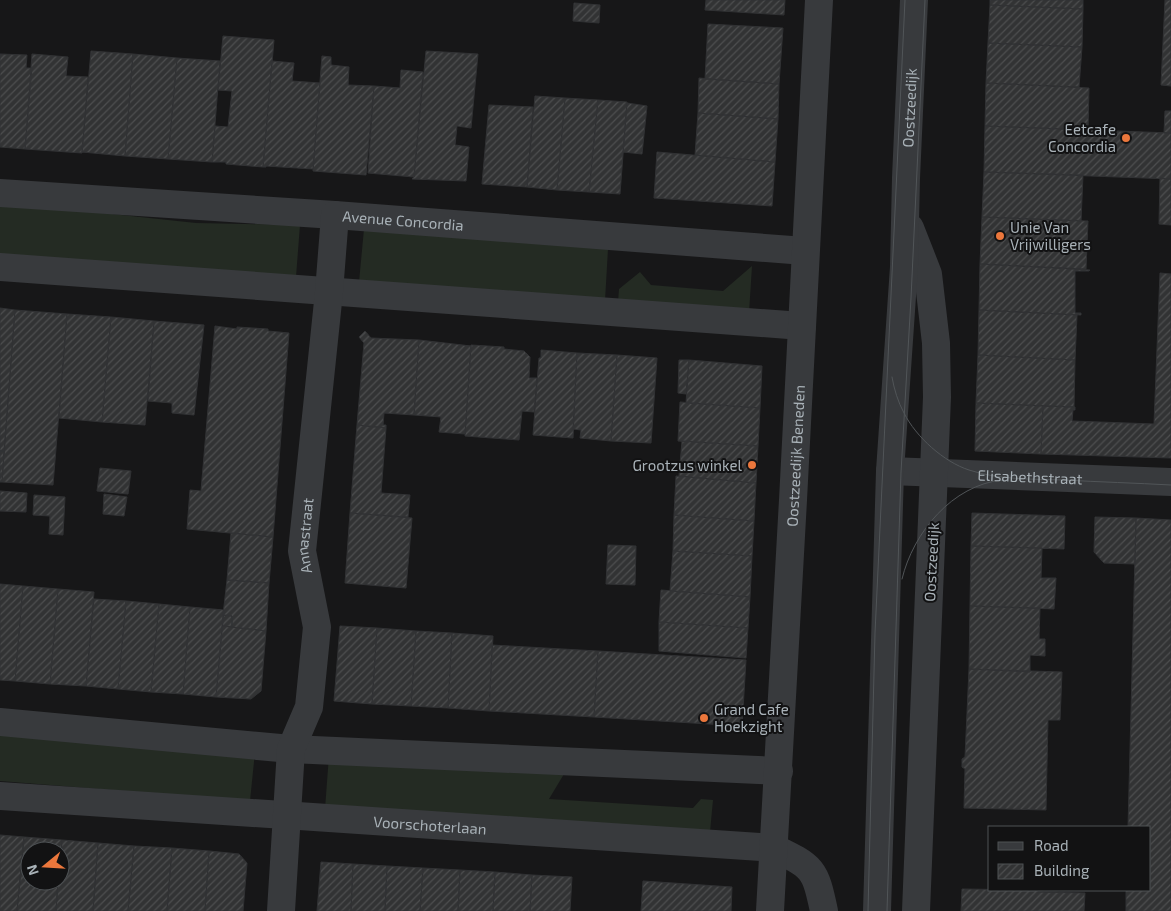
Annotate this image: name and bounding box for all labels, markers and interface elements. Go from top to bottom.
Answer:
street label: Oostzeedijk [898,67,921,148]
place label: Eetcafe Concordia [1048,120,1116,155]
marker: Eetcafe Concordia [1120,132,1132,144]
street label: Avenue Concordia [342,207,464,234]
place label: Unie Van Vrijwilligers [1010,218,1091,254]
marker: Unie Van Vrijwilligers [994,230,1006,242]
street label: Oostzeedijk Beneden [783,384,808,527]
place label: Grootzus winkel [632,456,743,474]
marker: Grootzus winkel [746,459,758,471]
street label: Elisabethstraat [977,465,1083,488]
street label: Annastraat [292,497,317,575]
street label: Oostzeedijk [920,522,943,602]
place label: Grand Cafe Hoekzight [714,700,789,735]
marker: Grand Cafe Hoekzight [698,712,710,724]
street label: Voorschoterlaan [373,812,487,838]
legend [988,826,1151,891]
text: Road [1034,836,1069,854]
north arrow [20,841,70,891]
text: Building [1034,861,1090,879]
text: N [23,863,42,878]

